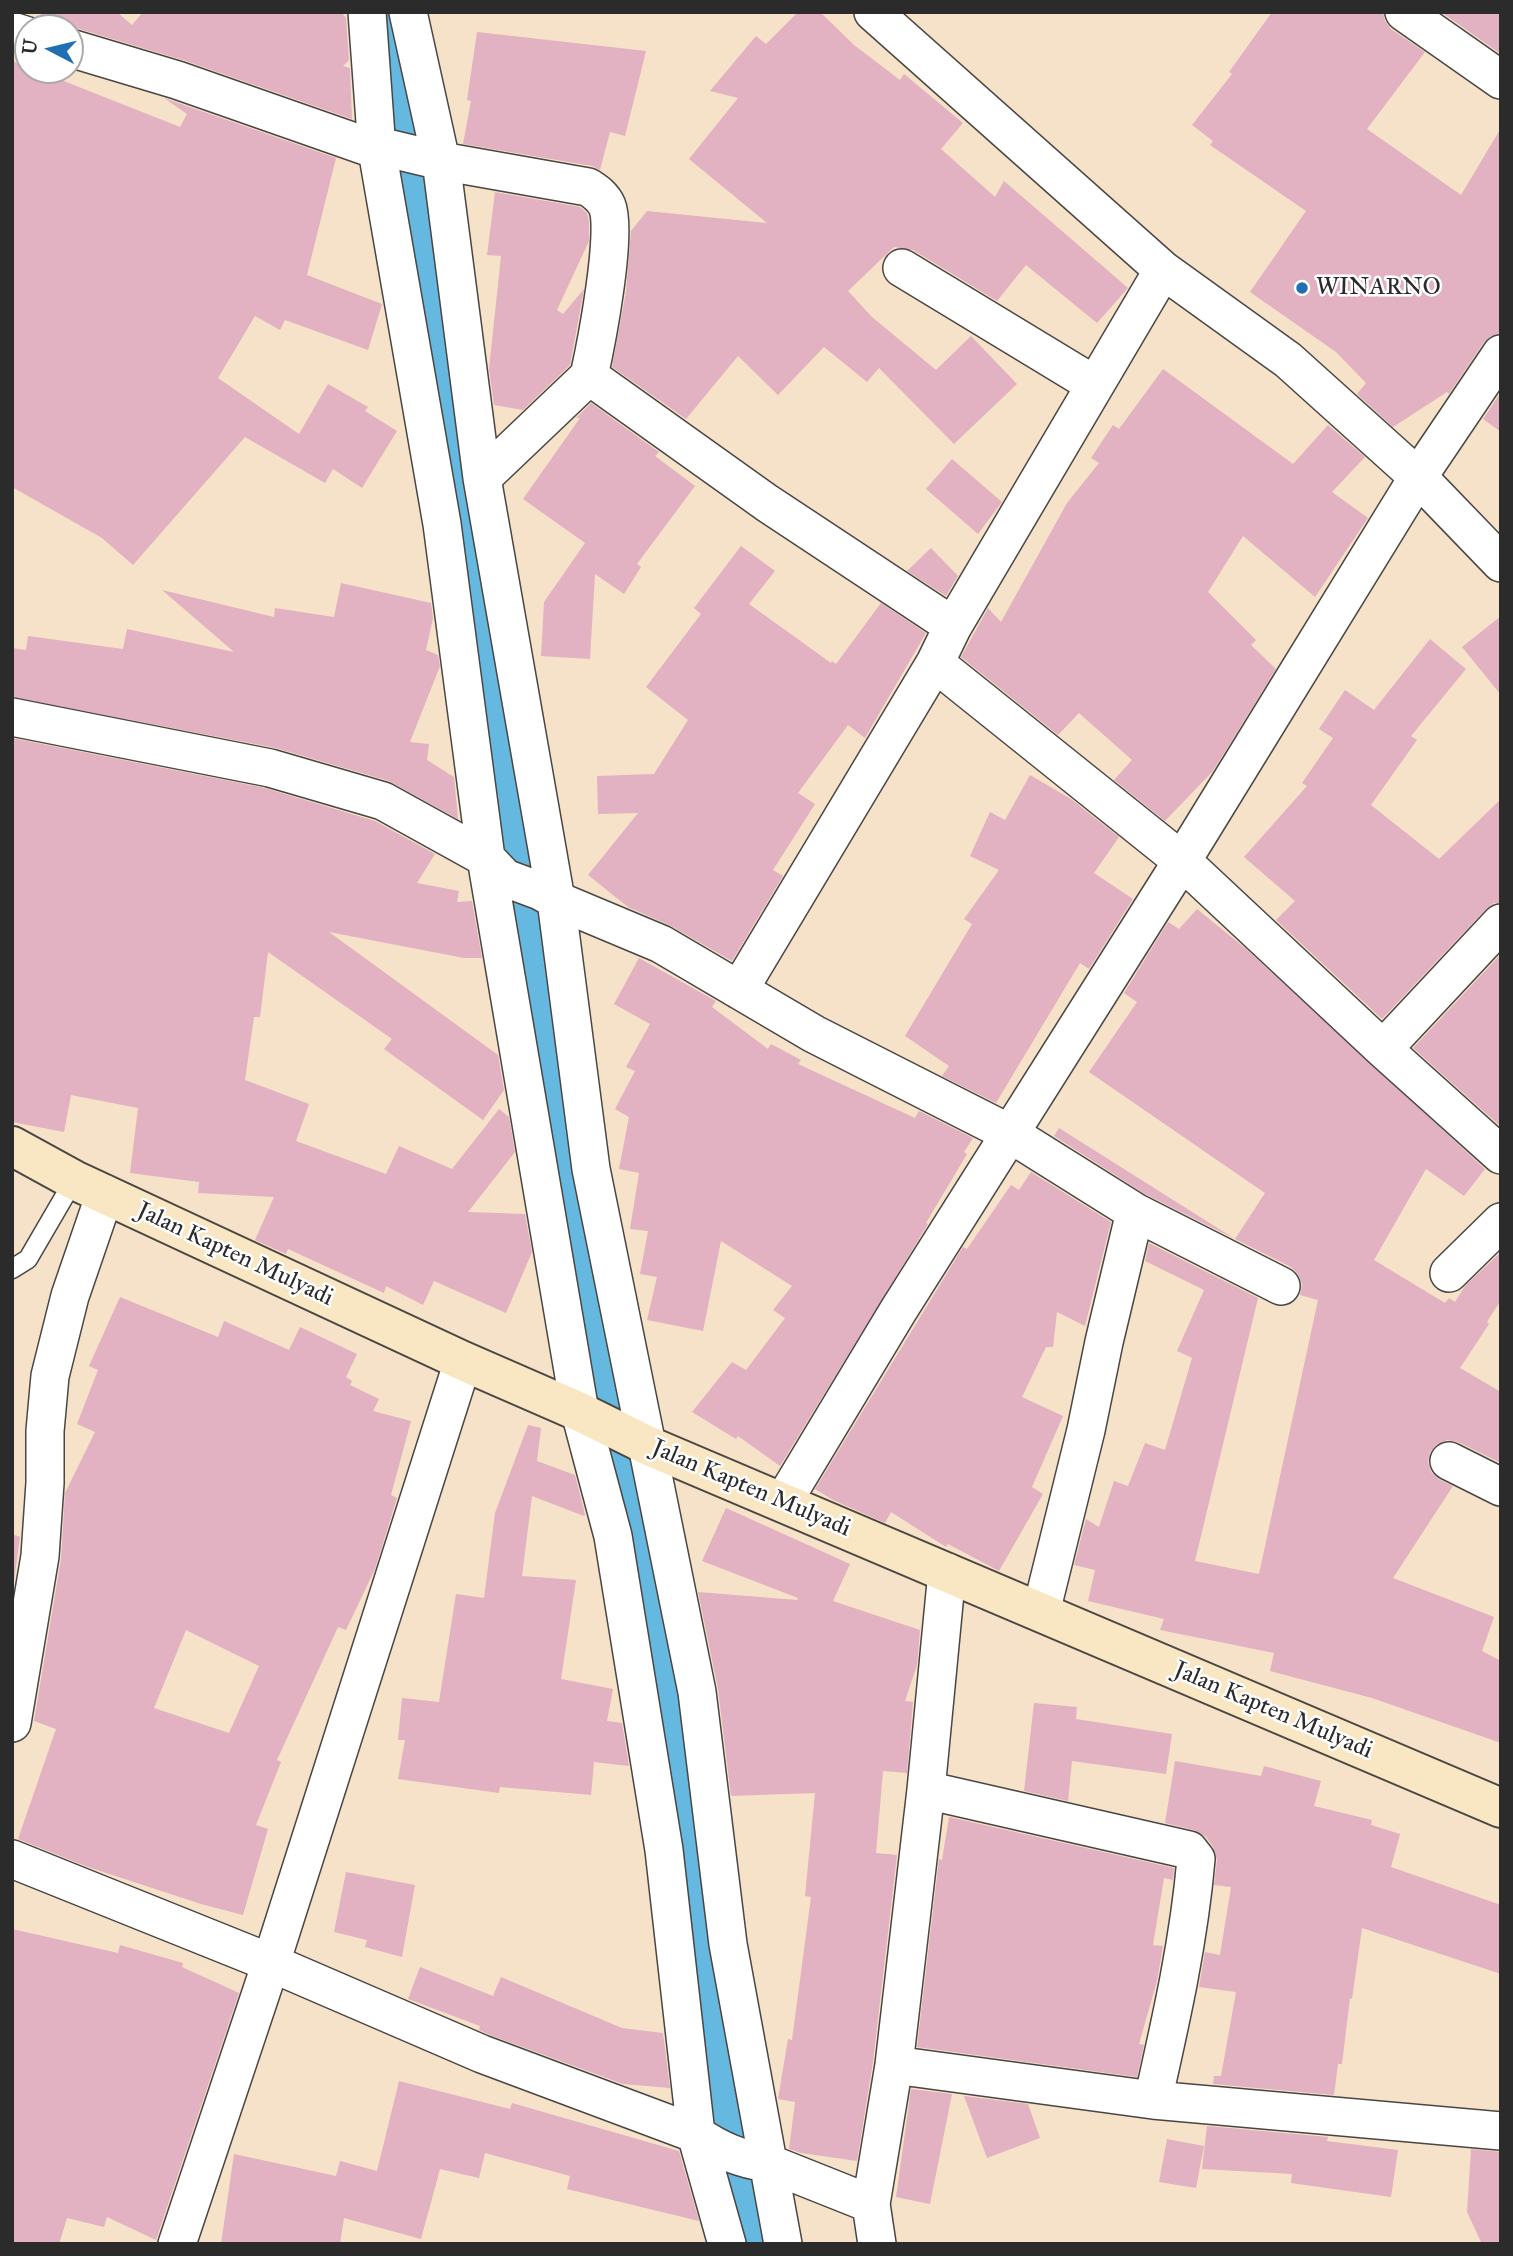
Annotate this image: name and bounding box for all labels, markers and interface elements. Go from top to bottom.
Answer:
north arrow [14,14,84,84]
text: U [17,38,42,55]
place label: WINARNO [1316,274,1441,302]
marker: WINARNO [1294,280,1310,296]
street label: Jalan Kapten Mulyadi [132,1197,338,1313]
street label: Jalan Kapten Mulyadi [647,1434,855,1544]
street label: Jalan Kapten Mulyadi [1169,1656,1377,1766]

